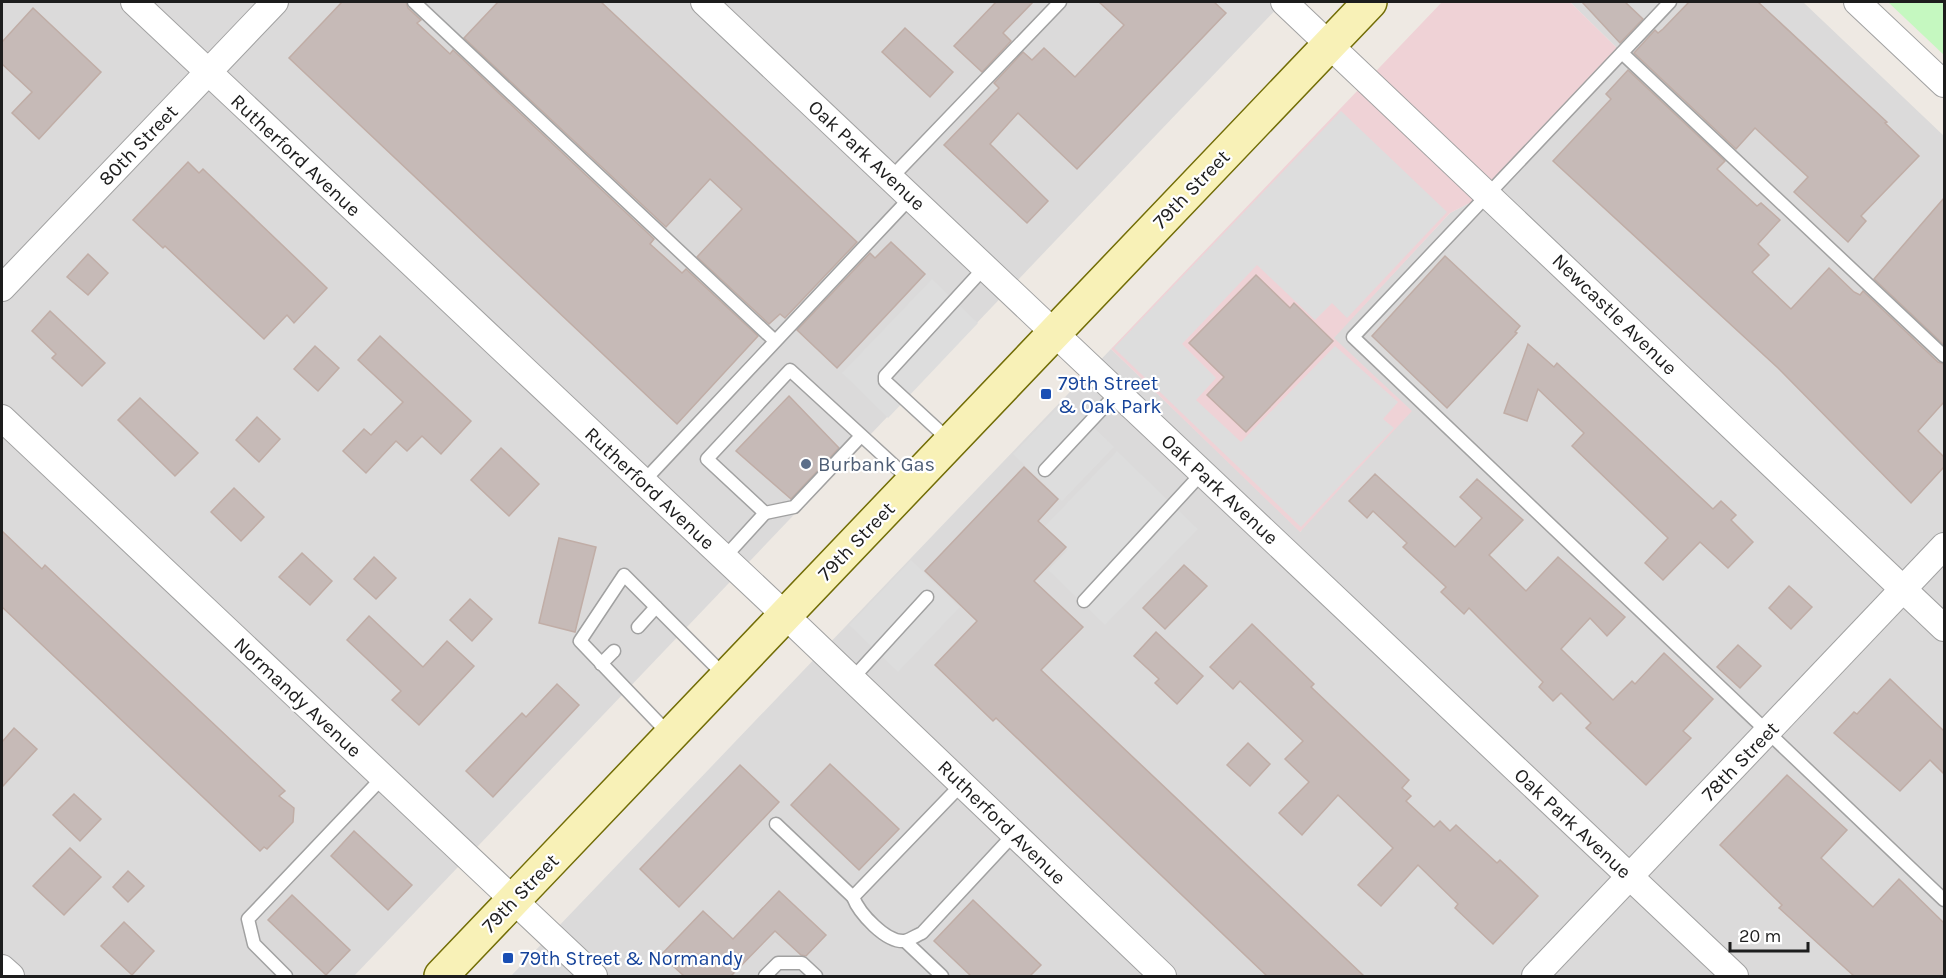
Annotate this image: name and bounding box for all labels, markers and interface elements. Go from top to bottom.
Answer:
street label: Rutherford Avenue [226,89,365,221]
street label: Oak Park Avenue [804,95,930,215]
street label: 80th Street [94,100,183,191]
street label: 79th Street [1148,145,1235,233]
street label: Newcastle Avenue [1548,249,1682,380]
place label: 79th Street & Oak Park [1058,372,1162,418]
marker: 79th Street & Oak Park [1039,387,1053,401]
street label: Rutherford Avenue [580,422,719,554]
street label: Oak Park Avenue [1157,429,1283,549]
place label: Burbank Gas [818,453,935,476]
marker: Burbank Gas [799,457,813,471]
street label: 79th Street [813,497,900,585]
street label: Normandy Avenue [229,633,366,762]
street label: 78th Street [1697,717,1784,806]
street label: Rutherford Avenue [933,755,1070,889]
street label: Oak Park Avenue [1510,763,1636,883]
street label: 79th Street [477,849,564,937]
scale bar [1730,915,1808,953]
text: 20 m [1739,925,1781,947]
place label: 79th Street & Normandy [520,947,743,970]
marker: 79th Street & Normandy [501,951,515,965]

